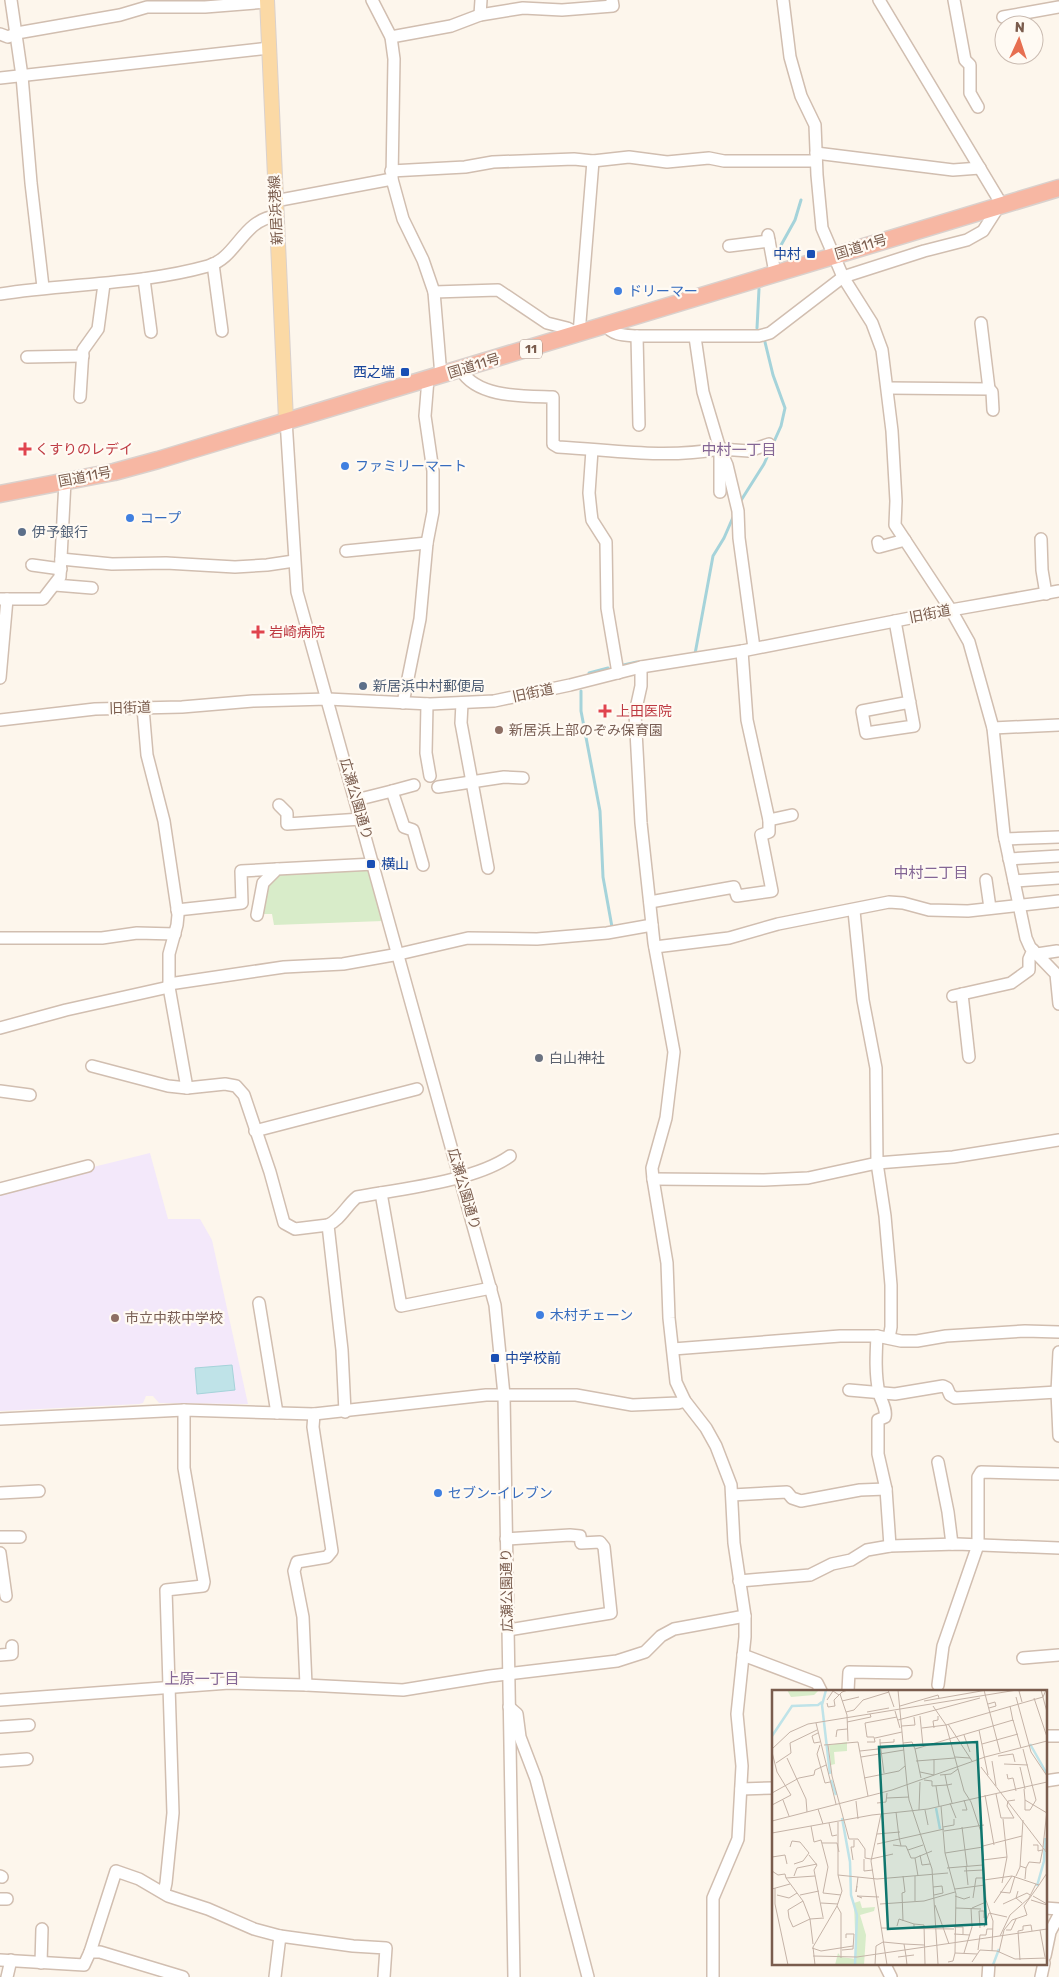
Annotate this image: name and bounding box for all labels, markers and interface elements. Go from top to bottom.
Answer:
north arrow [994,15,1044,65]
text: N [1014,19,1025,36]
street label: 新居浜港線 [266,175,286,245]
street label: 国道11号 [833,231,889,263]
place label: 中村 [773,246,801,263]
marker: 中村 [805,248,817,260]
place label: ドリーマー [628,283,698,300]
marker: ドリーマー [612,285,624,297]
road number: 11 [520,339,542,358]
street label: 国道11号 [446,350,502,382]
place label: 西之端 [353,364,395,381]
marker: 西之端 [399,366,411,378]
place label: くすりのレデイ [35,441,133,458]
district label: 中村一丁目 [701,441,777,459]
marker: くすりのレデイ [19,443,31,455]
place label: ファミリーマート [355,458,467,475]
marker: ファミリーマート [339,460,351,472]
street label: 国道11号 [57,464,113,490]
place label: コープ [140,510,181,527]
marker: コープ [124,512,136,524]
place label: 伊予銀行 [32,524,88,541]
marker: 伊予銀行 [16,526,28,538]
street label: 旧街道 [908,602,952,626]
place label: 岩崎病院 [269,624,325,641]
marker: 岩崎病院 [251,625,265,639]
place label: 新居浜中村郵便局 [373,678,485,695]
marker: 新居浜中村郵便局 [357,680,369,692]
street label: 旧街道 [511,680,555,706]
street label: 旧街道 [109,699,151,717]
place label: 上田医院 [616,703,672,720]
marker: 上田医院 [598,704,612,718]
place label: 新居浜上部のぞみ保育園 [509,722,663,739]
marker: 新居浜上部のぞみ保育園 [493,724,505,736]
street label: 広瀬公園通り [336,756,376,842]
place label: 横山 [381,856,409,873]
marker: 横山 [365,858,377,870]
district label: 中村二丁目 [893,864,969,882]
place label: 白山神社 [549,1050,605,1067]
marker: 白山神社 [533,1052,545,1064]
street label: 広瀬公園通り [444,1146,484,1232]
place label: 木村チェーン [550,1307,633,1324]
marker: 木村チェーン [534,1309,546,1321]
place label: 市立中萩中学校 [125,1310,223,1327]
marker: 市立中萩中学校 [109,1312,121,1324]
place label: 中学校前 [505,1350,561,1367]
marker: 中学校前 [489,1352,501,1364]
place label: セブン-イレブン [448,1485,553,1502]
marker: セブン-イレブン [432,1487,444,1499]
street label: 広瀬公園通り [498,1548,516,1632]
district label: 上原一丁目 [164,1670,240,1688]
inset map [772,1690,1046,1964]

